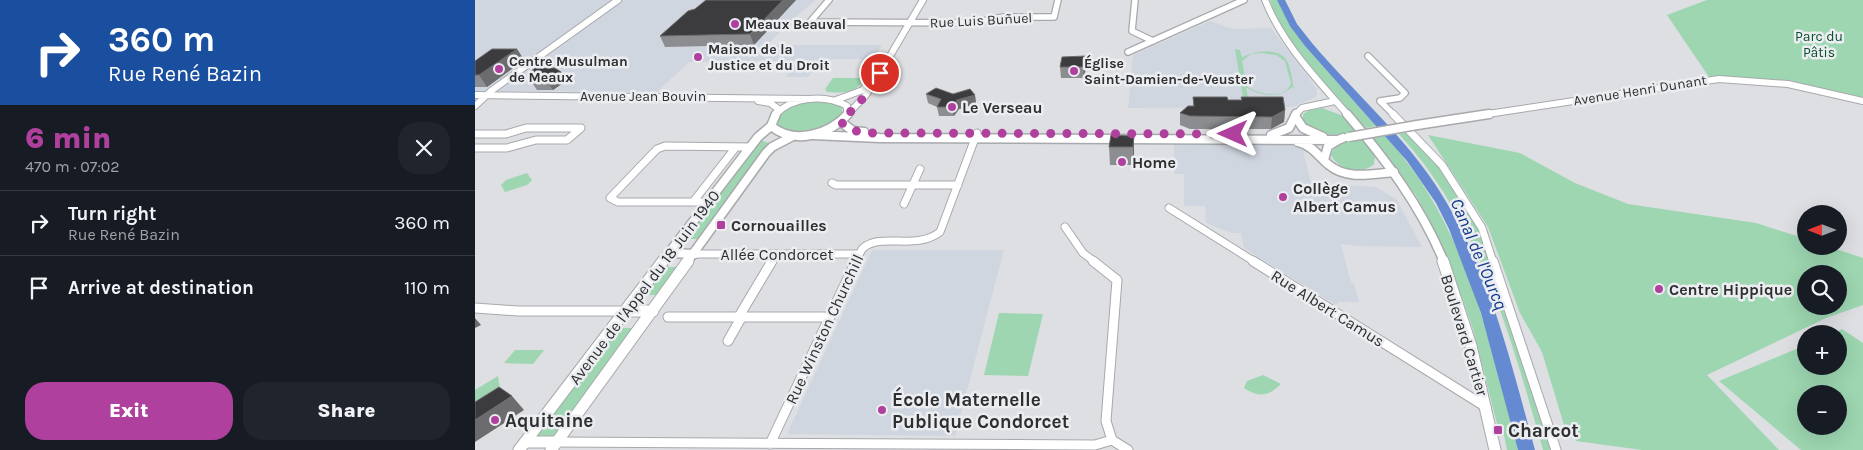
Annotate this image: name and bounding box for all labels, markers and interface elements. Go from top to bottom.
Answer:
street label: Rue Luis Buñuel [929,9,1033,32]
place label: Meaux Beauval [745,16,846,33]
marker: Meaux Beauval [729,18,741,30]
text: 360 m [108,19,215,60]
icon: right [25,20,90,85]
park label: Parc du Pâtis [1795,28,1843,61]
place label: Maison de la Justice et du Droit [708,41,830,74]
marker: Maison de la Justice et du Droit [692,51,704,63]
pin [859,52,901,94]
place label: Centre Musulman de Meaux [509,53,628,86]
place label: Église Saint-Damien-de-Veuster [1084,54,1254,88]
icon: arrive [866,59,894,87]
text: Rue René Bazin [108,61,262,87]
marker: Centre Musulman de Meaux [493,63,505,75]
marker: Église Saint-Damien-de-Veuster [1068,65,1080,77]
street label: Avenue Henri Dunant [1572,72,1708,109]
street label: Avenue Jean Bouvin [580,88,706,105]
place label: Le Verseau [962,98,1043,117]
marker: Le Verseau [946,101,958,113]
position arrow [1206,107,1258,159]
text: 6 min [25,120,111,156]
button: close [398,122,450,174]
place label: Home [1132,153,1176,172]
marker: Home [1116,156,1128,168]
text: 470 m · 07:02 [25,157,120,176]
place label: Collège Albert Camus [1293,179,1396,216]
street label: Avenue de l'Appel du 18 Juin 1940 [565,186,724,388]
marker: Collège Albert Camus [1277,191,1289,203]
water label: Canal de l'Ourcq [1446,195,1512,313]
text: Turn right [68,203,157,225]
north arrow [1797,205,1847,255]
map controls [1797,205,1847,435]
icon: right [25,209,53,237]
text: 360 m [394,212,450,234]
place label: Cornouailles [731,216,827,235]
marker: Cornouailles [715,219,727,231]
text: Rue René Bazin [68,225,180,244]
street label: Allée Condorcet [720,245,834,264]
street label: Rue Winston Churchill [781,251,868,407]
button: search [1797,265,1847,315]
street label: Rue Albert Camus [1268,266,1388,351]
street label: Boulevard Cartier [1437,272,1492,398]
icon: arrive [25,274,53,302]
text: Arrive at destination [68,277,254,299]
text: 110 m [404,277,450,299]
place label: Centre Hippique [1669,280,1792,299]
marker: Centre Hippique [1653,283,1665,295]
button: + [1797,325,1847,375]
button: Exit [25,382,233,440]
button: Share [243,382,450,440]
button: − [1797,385,1847,435]
place label: École Maternelle Publique Condorcet [892,386,1069,433]
marker: École Maternelle Publique Condorcet [876,404,888,416]
place label: Aquitaine [505,410,593,432]
marker: Aquitaine [489,414,501,426]
place label: Charcot [1508,420,1579,442]
marker: Charcot [1492,424,1504,436]

